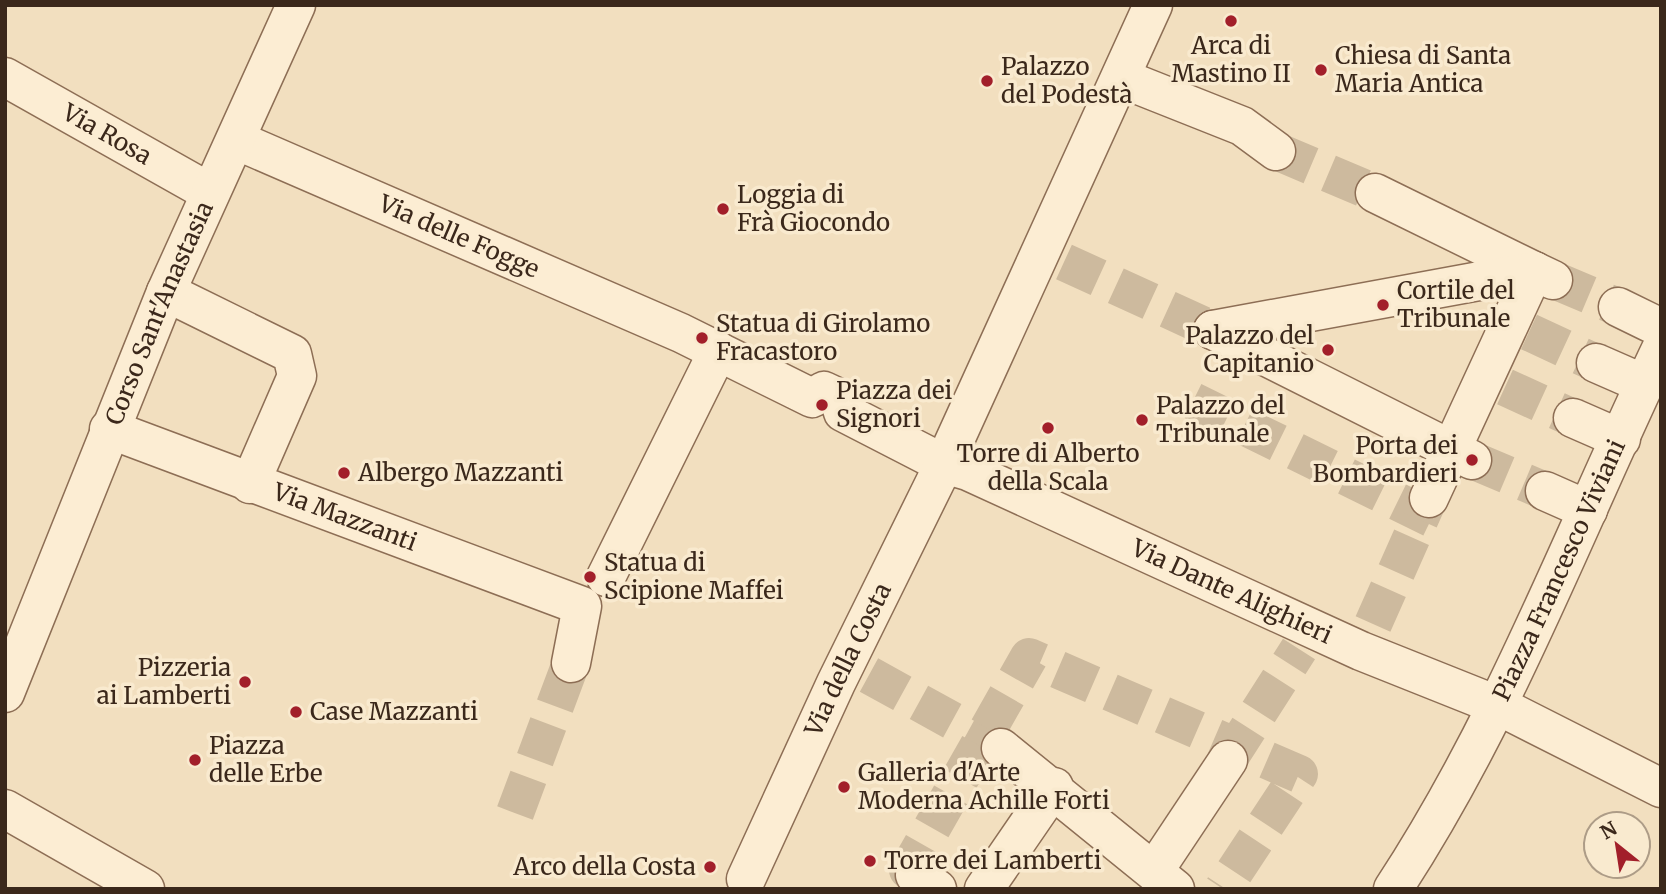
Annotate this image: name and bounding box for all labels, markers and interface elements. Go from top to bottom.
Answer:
marker: Arca di Mastino II [1223,13,1239,29]
place label: Arca di Mastino II [1171,30,1291,89]
place label: Chiesa di Santa Maria Antica [1335,40,1511,99]
place label: Palazzo del Podestà [1001,51,1133,110]
marker: Chiesa di Santa Maria Antica [1313,62,1329,78]
marker: Palazzo del Podestà [979,73,995,89]
street label: Via Rosa [56,96,157,172]
place label: Loggia di Frà Giocondo [737,179,890,238]
street label: Via delle Fogge [373,187,544,285]
street label: Corso Sant'Anastasia [98,196,220,429]
marker: Loggia di Frà Giocondo [715,201,731,217]
place label: Cortile del Tribunale [1397,275,1515,334]
marker: Cortile del Tribunale [1375,297,1391,313]
place label: Statua di Girolamo Fracastoro [716,308,930,367]
place label: Palazzo del Capitanio [1185,320,1314,379]
marker: Statua di Girolamo Fracastoro [694,330,710,346]
marker: Palazzo del Capitanio [1320,342,1336,358]
place label: Piazza dei Signori [836,375,952,434]
place label: Palazzo del Tribunale [1156,390,1285,449]
marker: Piazza dei Signori [814,397,830,413]
marker: Palazzo del Tribunale [1134,412,1150,428]
marker: Torre di Alberto della Scala [1040,420,1056,436]
place label: Porta dei Bombardieri [1313,430,1458,489]
street label: Piazza Francesco Viviani [1486,434,1632,706]
place label: Torre di Alberto della Scala [957,438,1139,497]
marker: Porta dei Bombardieri [1464,452,1480,468]
place label: Albergo Mazzanti [357,457,564,488]
marker: Albergo Mazzanti [336,465,352,481]
street label: Via Mazzanti [268,475,422,558]
street label: Via Dante Alighieri [1126,532,1337,651]
place label: Statua di Scipione Maffei [604,547,784,606]
marker: Statua di Scipione Maffei [582,569,598,585]
street label: Via della Costa [797,578,898,742]
place label: Pizzeria ai Lamberti [97,652,231,711]
marker: Pizzeria ai Lamberti [237,674,253,690]
place label: Case Mazzanti [310,696,478,727]
marker: Case Mazzanti [288,704,304,720]
place label: Piazza delle Erbe [209,730,322,789]
marker: Piazza delle Erbe [187,752,203,768]
place label: Galleria d'Arte Moderna Achille Forti [858,757,1110,816]
marker: Galleria d'Arte Moderna Achille Forti [836,779,852,795]
north arrow [1582,810,1652,880]
text: N [1596,816,1621,844]
place label: Torre dei Lamberti [884,845,1102,876]
place label: Arco della Costa [512,851,696,882]
marker: Torre dei Lamberti [862,853,878,869]
marker: Arco della Costa [702,859,718,875]

